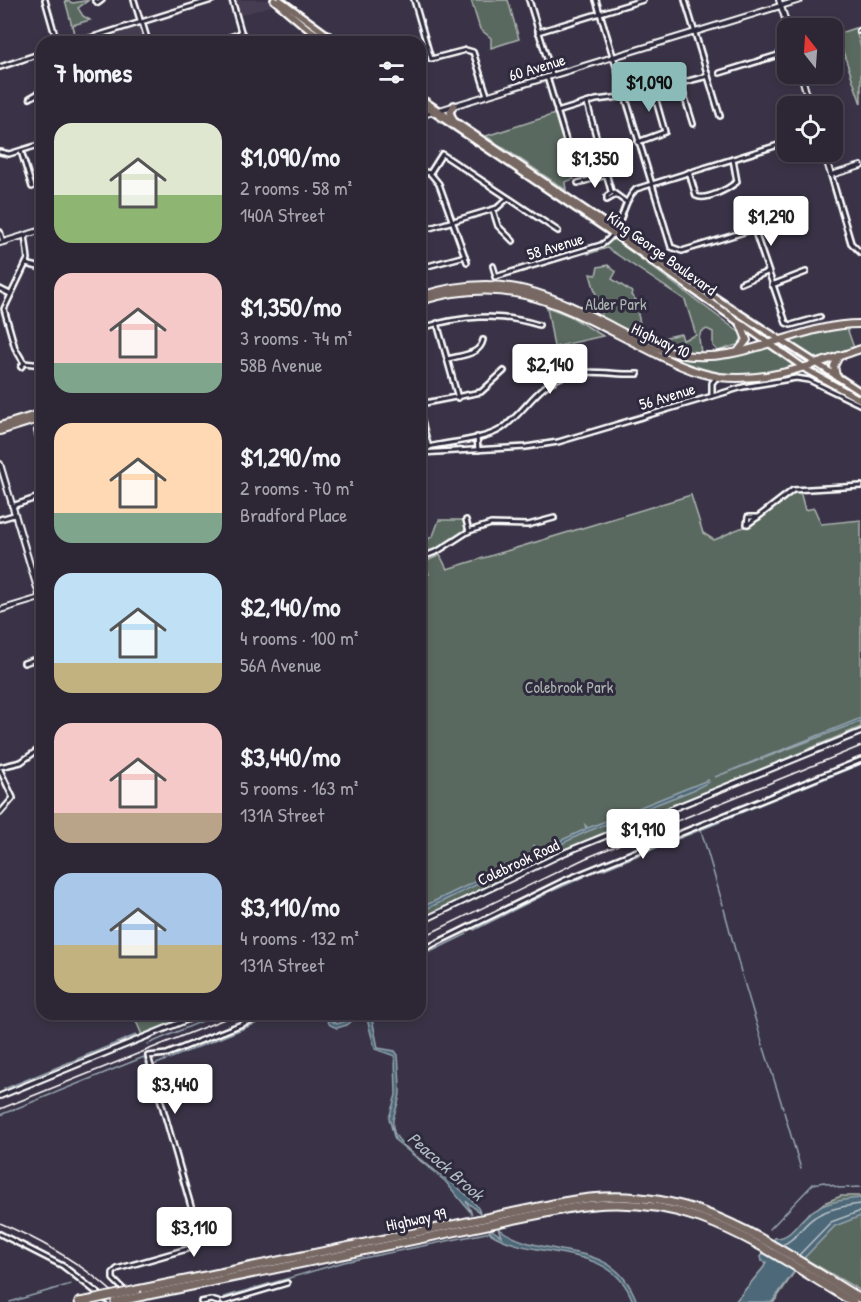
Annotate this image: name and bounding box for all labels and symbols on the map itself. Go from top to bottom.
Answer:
north arrow [777,18,843,84]
street label: 60 Avenue [506,48,568,86]
pin: $1,090 [600,62,698,113]
pin: $1,350 [546,138,644,189]
pin: $1,290 [722,196,820,247]
street label: King George Boulevard [603,206,721,300]
street label: 58 Avenue [524,227,587,265]
park label: Alder Park [585,293,647,315]
street label: Highway 10 [628,317,694,363]
pin: $2,140 [501,344,599,395]
street label: 56 Avenue [636,377,698,415]
park label: Colebrook Park [525,676,614,698]
pin: $1,910 [594,809,692,860]
street label: Colebrook Road [473,833,563,891]
pin: $3,440 [126,1064,224,1115]
water label: Peacock Brook [402,1126,491,1207]
street label: Highway 99 [384,1202,448,1236]
pin: $3,110 [145,1207,243,1258]

